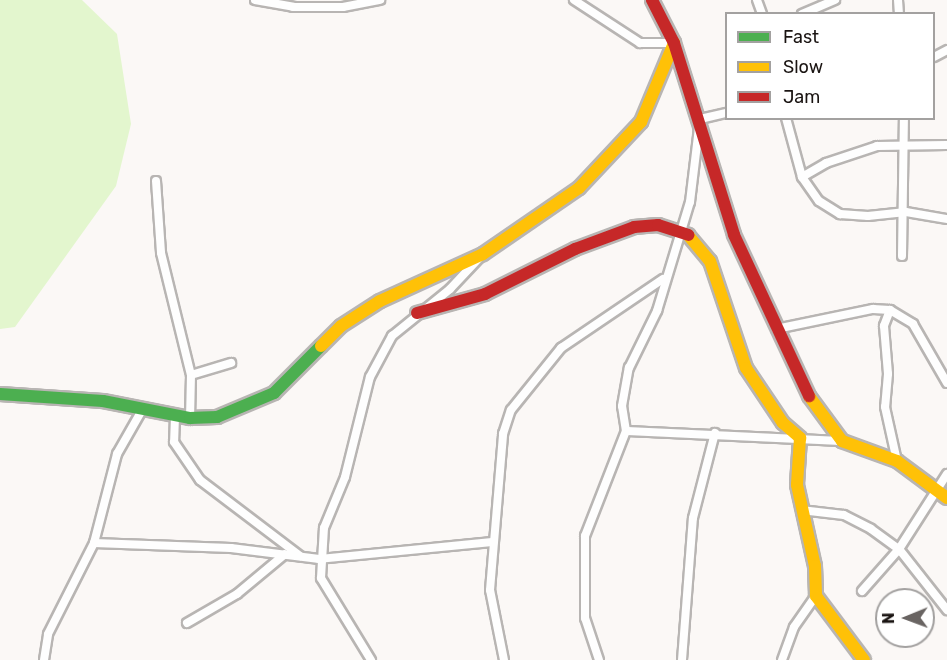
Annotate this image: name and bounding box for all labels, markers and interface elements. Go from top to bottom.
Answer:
legend [725,12,935,120]
text: Fast [783,26,819,48]
text: Slow [783,56,823,78]
text: Jam [783,86,820,108]
north arrow [875,588,935,648]
text: N [879,612,898,624]

